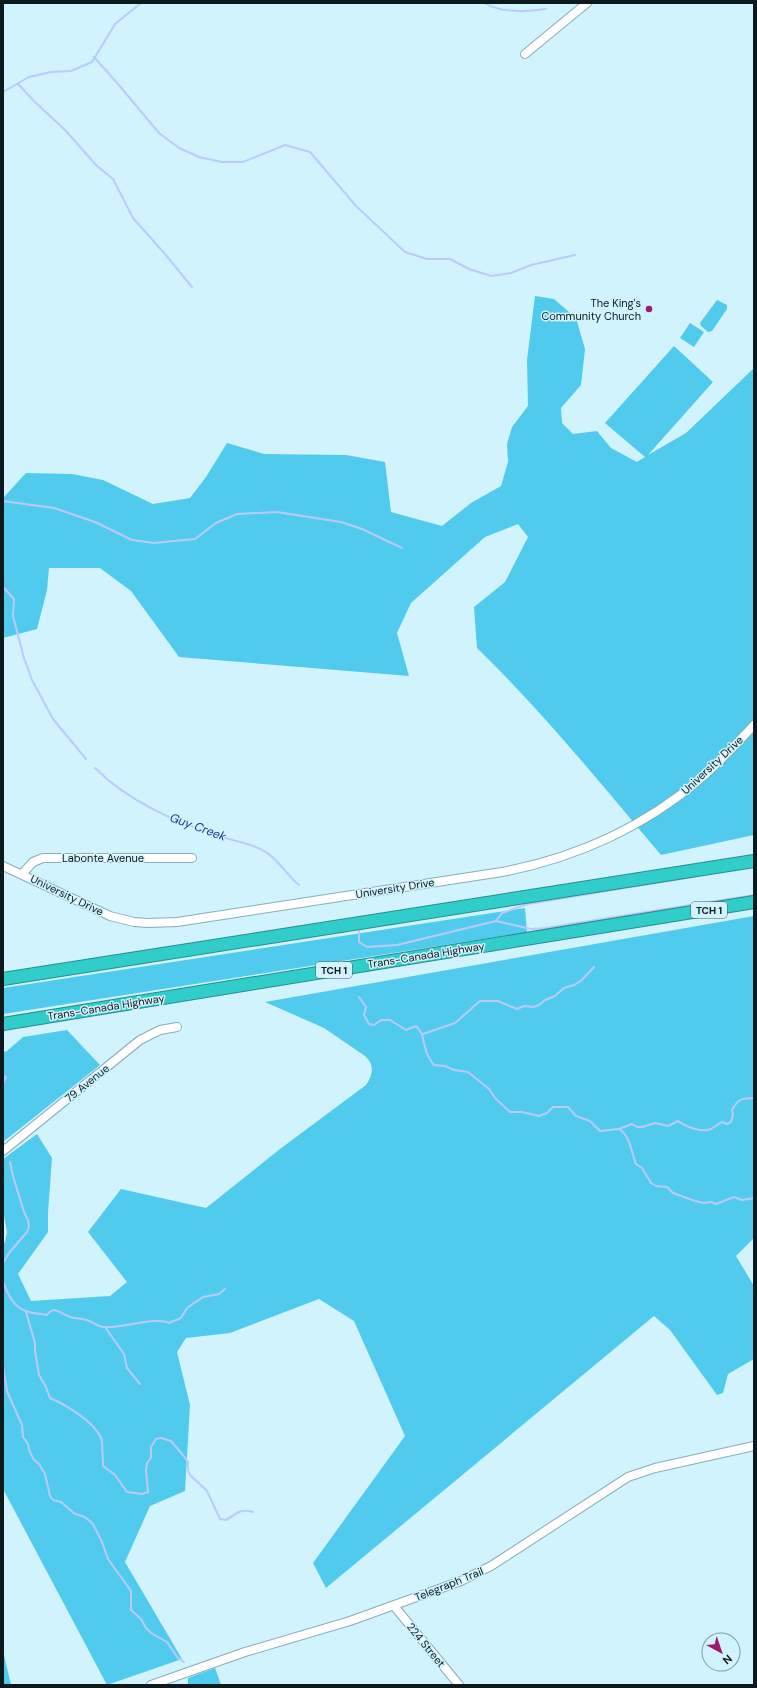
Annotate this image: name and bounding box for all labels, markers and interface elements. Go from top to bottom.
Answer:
place label: The King's Community Church [541,296,641,323]
marker: The King's Community Church [644,304,654,314]
street label: University Drive [678,733,746,797]
water label: Guy Creek [168,809,229,845]
street label: Labonte Avenue [62,851,144,865]
street label: University Drive [28,871,106,919]
street label: University Drive [355,875,435,901]
road number: TCH 1 [691,902,727,918]
street label: Trans-Canada Highway [367,939,485,971]
road number: TCH 1 [316,962,352,978]
street label: Trans-Canada Highway [47,991,165,1023]
street label: 79 Avenue [62,1061,112,1105]
street label: Telegraph Trail [412,1564,486,1604]
street label: 224 Street [404,1620,448,1670]
north arrow [701,1632,741,1672]
text: N [720,1652,735,1668]

